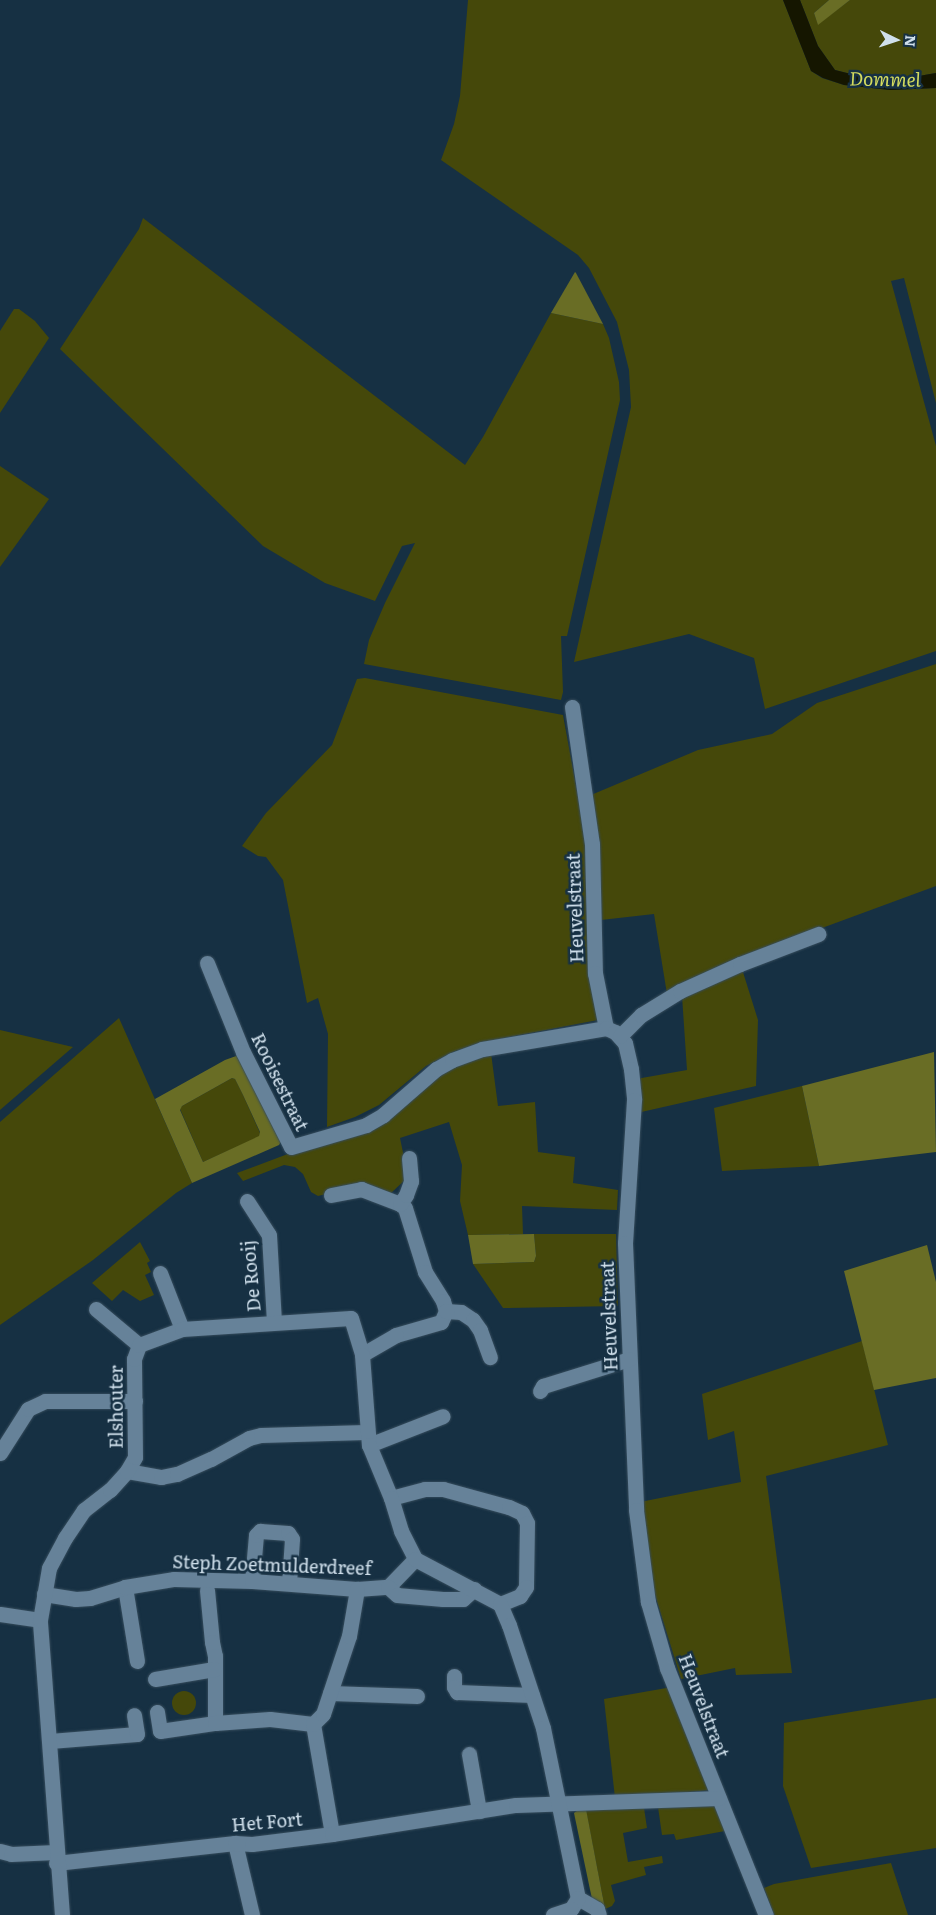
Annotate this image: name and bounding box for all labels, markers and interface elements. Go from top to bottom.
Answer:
north arrow [871,15,921,65]
text: N [901,34,921,48]
water label: Dommel [849,67,921,91]
street label: Heuvelstraat [562,853,588,963]
street label: Rooisestraat [247,1029,313,1135]
street label: De Rooij [237,1239,265,1313]
street label: Heuvelstraat [596,1261,622,1371]
street label: Elshouter [105,1365,127,1449]
street label: Steph Zoetmulderdreef [172,1551,372,1579]
street label: Heuvelstraat [674,1651,734,1761]
street label: Het Fort [231,1808,303,1836]

